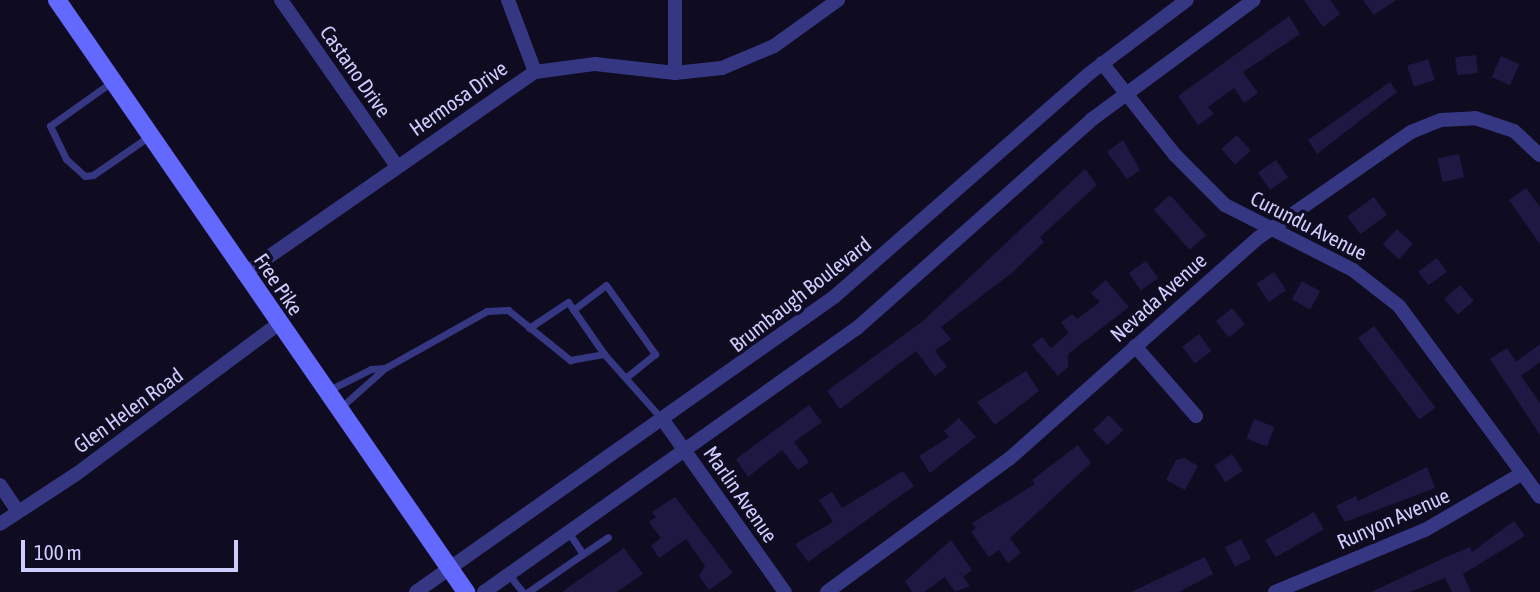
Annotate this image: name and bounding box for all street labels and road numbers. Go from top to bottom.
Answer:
street label: Castano Drive [315,20,397,122]
street label: Hermosa Drive [404,55,512,141]
street label: Curundu Avenue [1247,185,1371,265]
street label: Brumbaugh Boulevard [724,231,876,357]
street label: Nevada Avenue [1105,247,1211,347]
street label: Free Pike [249,248,309,320]
street label: Glen Helen Road [68,362,188,458]
street label: Marlin Avenue [699,441,783,547]
street label: Runyon Avenue [1333,482,1453,554]

